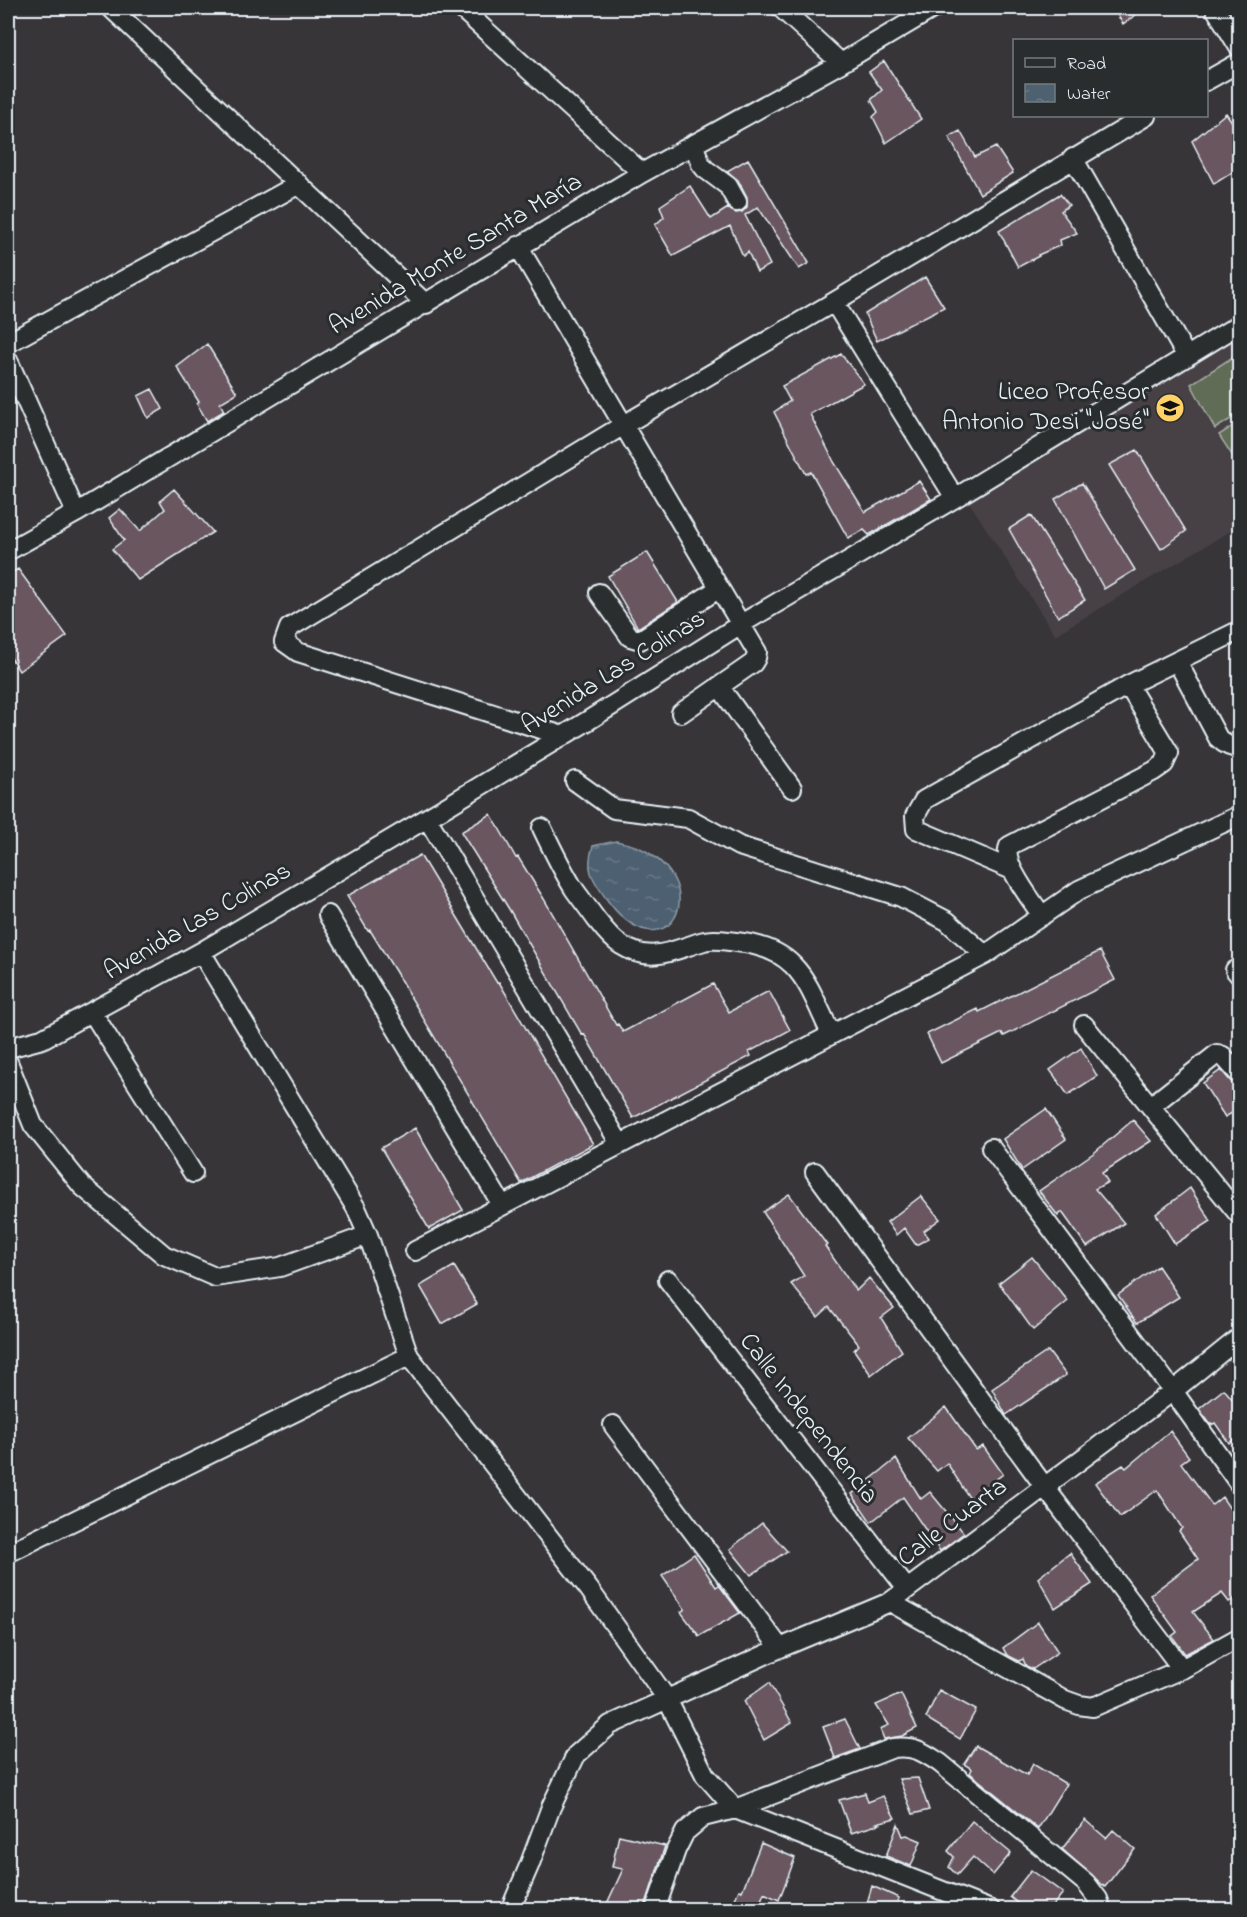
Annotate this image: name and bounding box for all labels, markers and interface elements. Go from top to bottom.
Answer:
legend [1013,39,1208,117]
text: Road [1067,52,1106,78]
text: Water [1067,82,1111,108]
street label: Avenida Monte Santa María [322,164,590,346]
place label: Liceo Profesor Antonio Desi "José" [942,374,1150,442]
school or university icon: Liceo Profesor Antonio Desi "José" [1154,392,1186,424]
street label: Avenida Las Colinas [515,601,713,745]
street label: Avenida Las Colinas [97,853,299,991]
street label: Calle Independencia [729,1325,887,1513]
street label: Calle Cuarta [890,1469,1016,1577]

